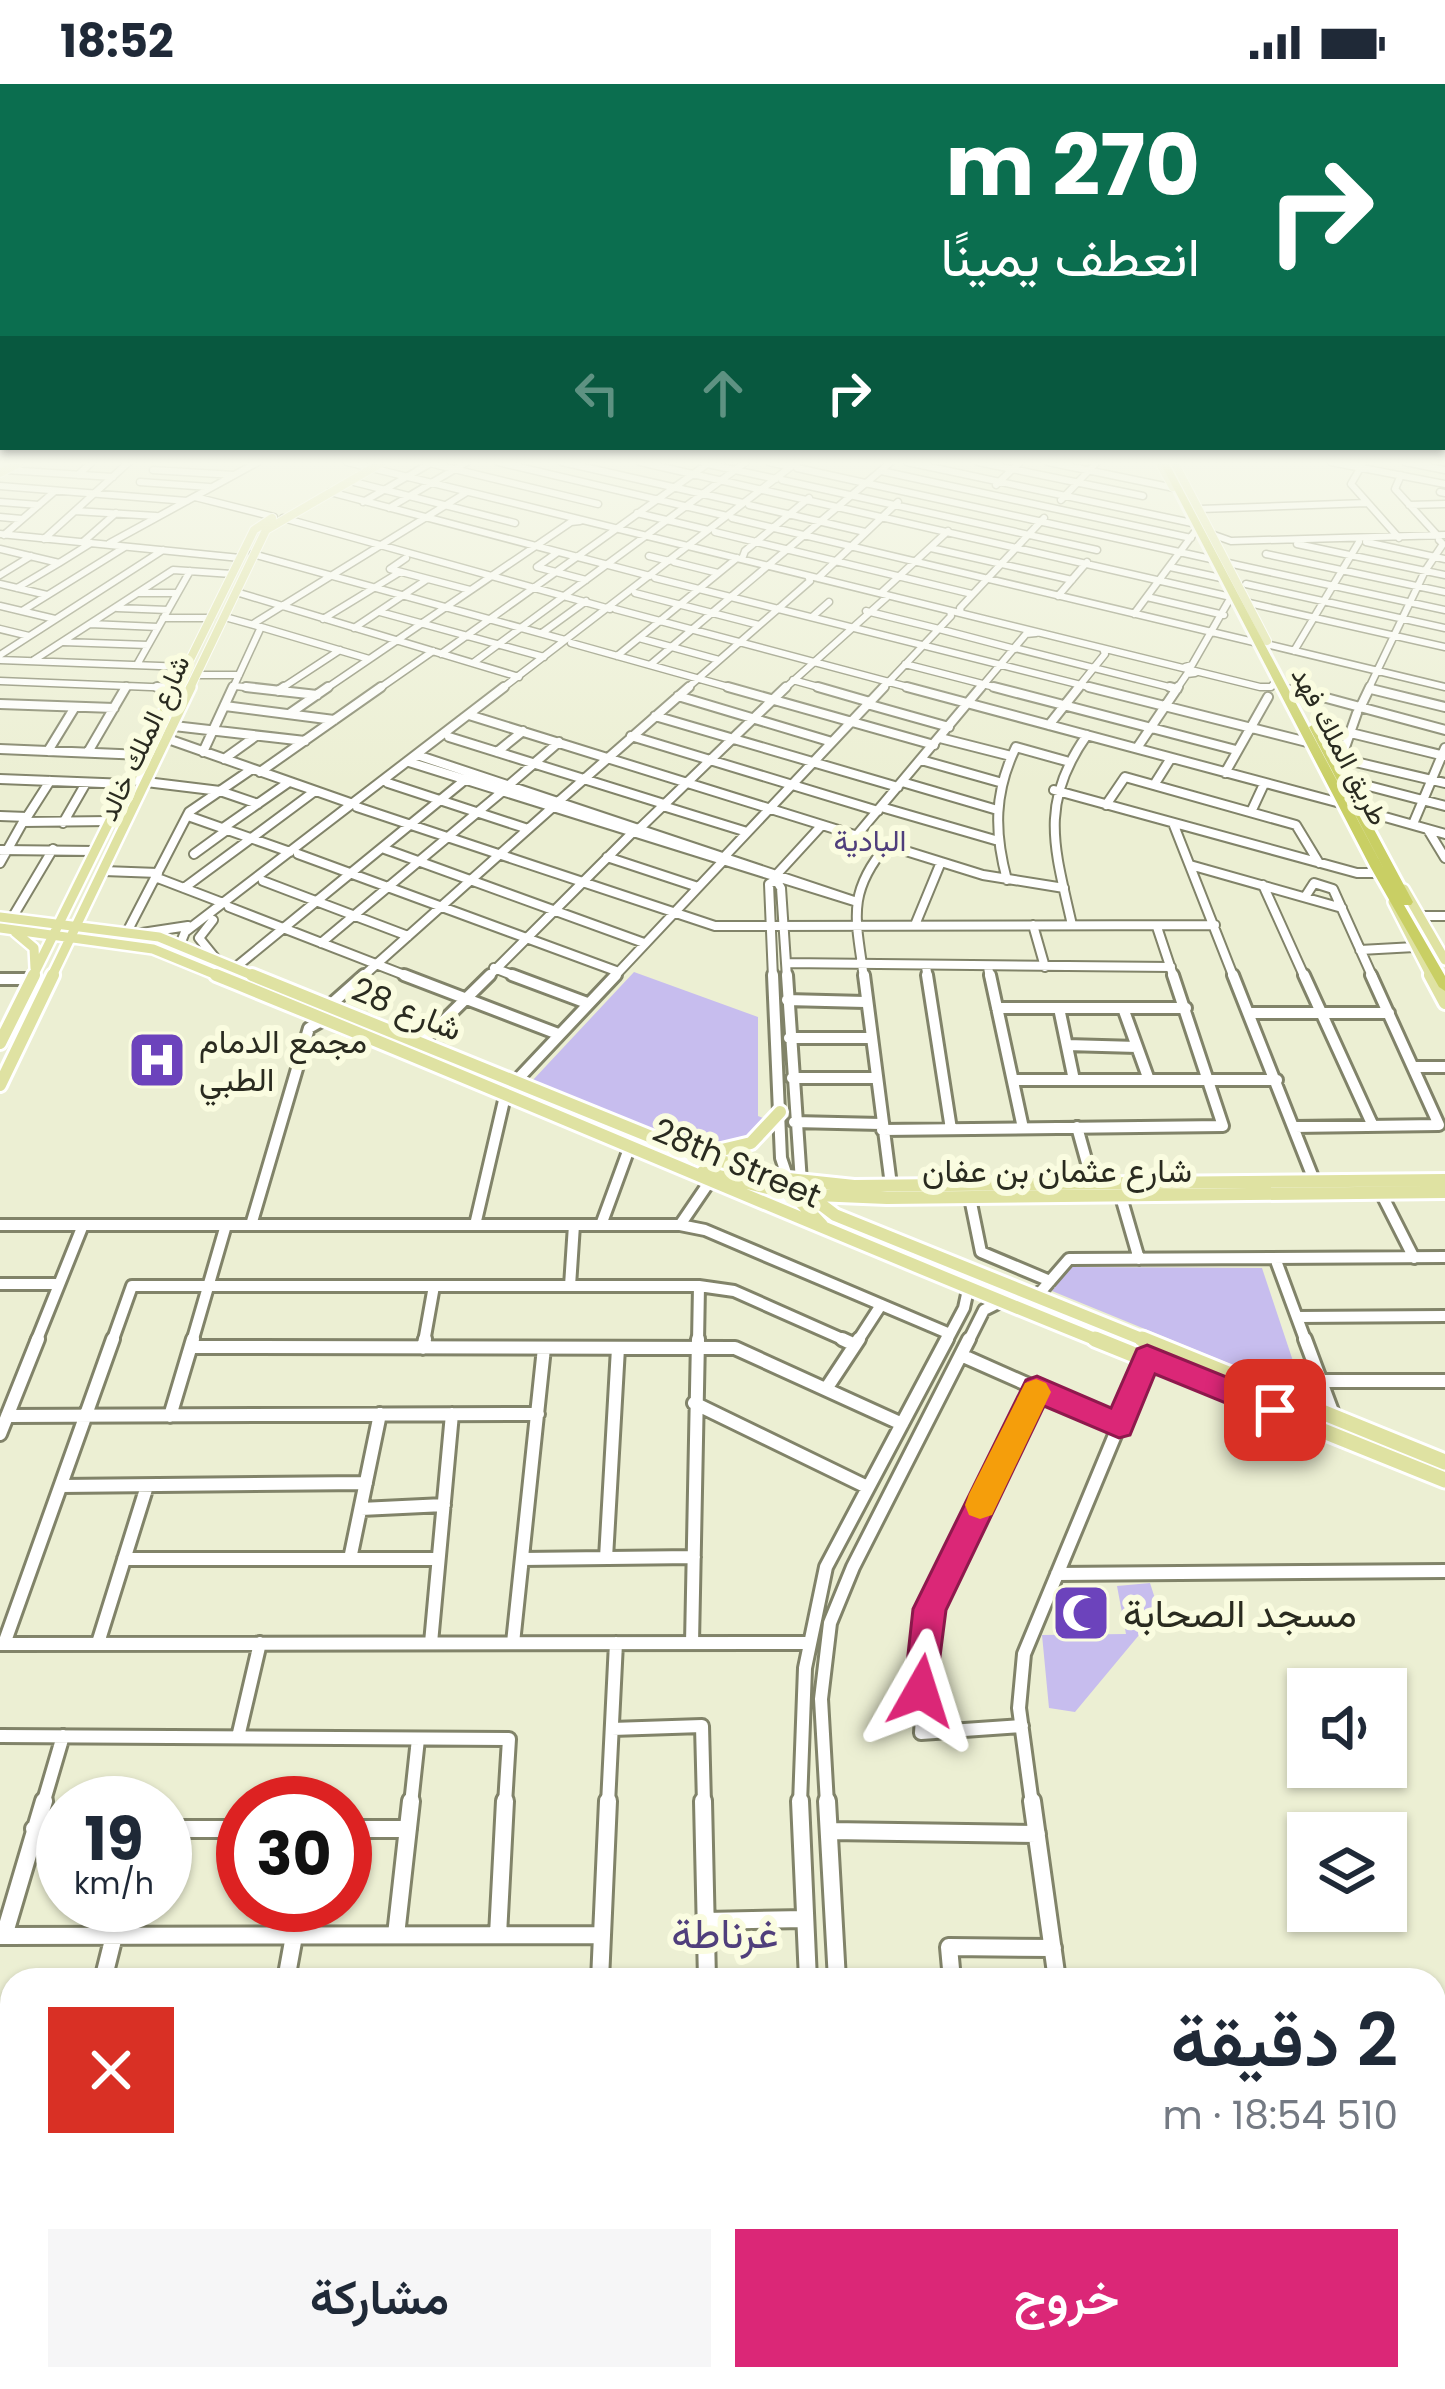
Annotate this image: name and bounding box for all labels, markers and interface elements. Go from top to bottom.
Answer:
text: 18:52 [60,10,174,73]
text: 270 m [946,107,1200,224]
icon: right [1242,132,1398,288]
text: انعطف يمينًا [940,219,1200,295]
icon: left [564,360,630,426]
icon: ahead [690,360,756,426]
icon: right [816,360,882,426]
street label: شارع الملك خالد [89,649,199,827]
street label: طريق الملك فهد [1283,660,1397,832]
district label: البادية [833,819,907,862]
street label: شارع 28 [345,966,469,1052]
place label: مجمع الدمام الطبي [199,1018,367,1106]
hospital icon: مجمع الدمام الطبي [126,1029,188,1091]
street label: 28th Street [646,1107,828,1219]
street label: شارع عثمان بن عفان [922,1147,1192,1194]
pin [1224,1359,1326,1461]
icon: arrive [1242,1377,1308,1443]
mosque icon: مسجد الصحابة [1050,1582,1112,1644]
place label: مسجد الصحابة [1123,1586,1357,1641]
position arrow [858,1628,984,1754]
map controls [1287,1668,1407,1932]
button: sound [1287,1668,1407,1788]
speed limit sign: 30 [216,1776,372,1932]
text: 19 [84,1797,144,1881]
button: layers [1287,1812,1407,1932]
text: km/h [74,1862,154,1905]
district label: غرناطة [671,1904,779,1963]
text: 2 دقيقة [1171,1990,1398,2091]
button: close [48,2007,174,2133]
text: 510 m · 18:54 [1162,2088,1398,2143]
button: مشاركة [48,2229,711,2367]
button: خروج [735,2229,1398,2367]

